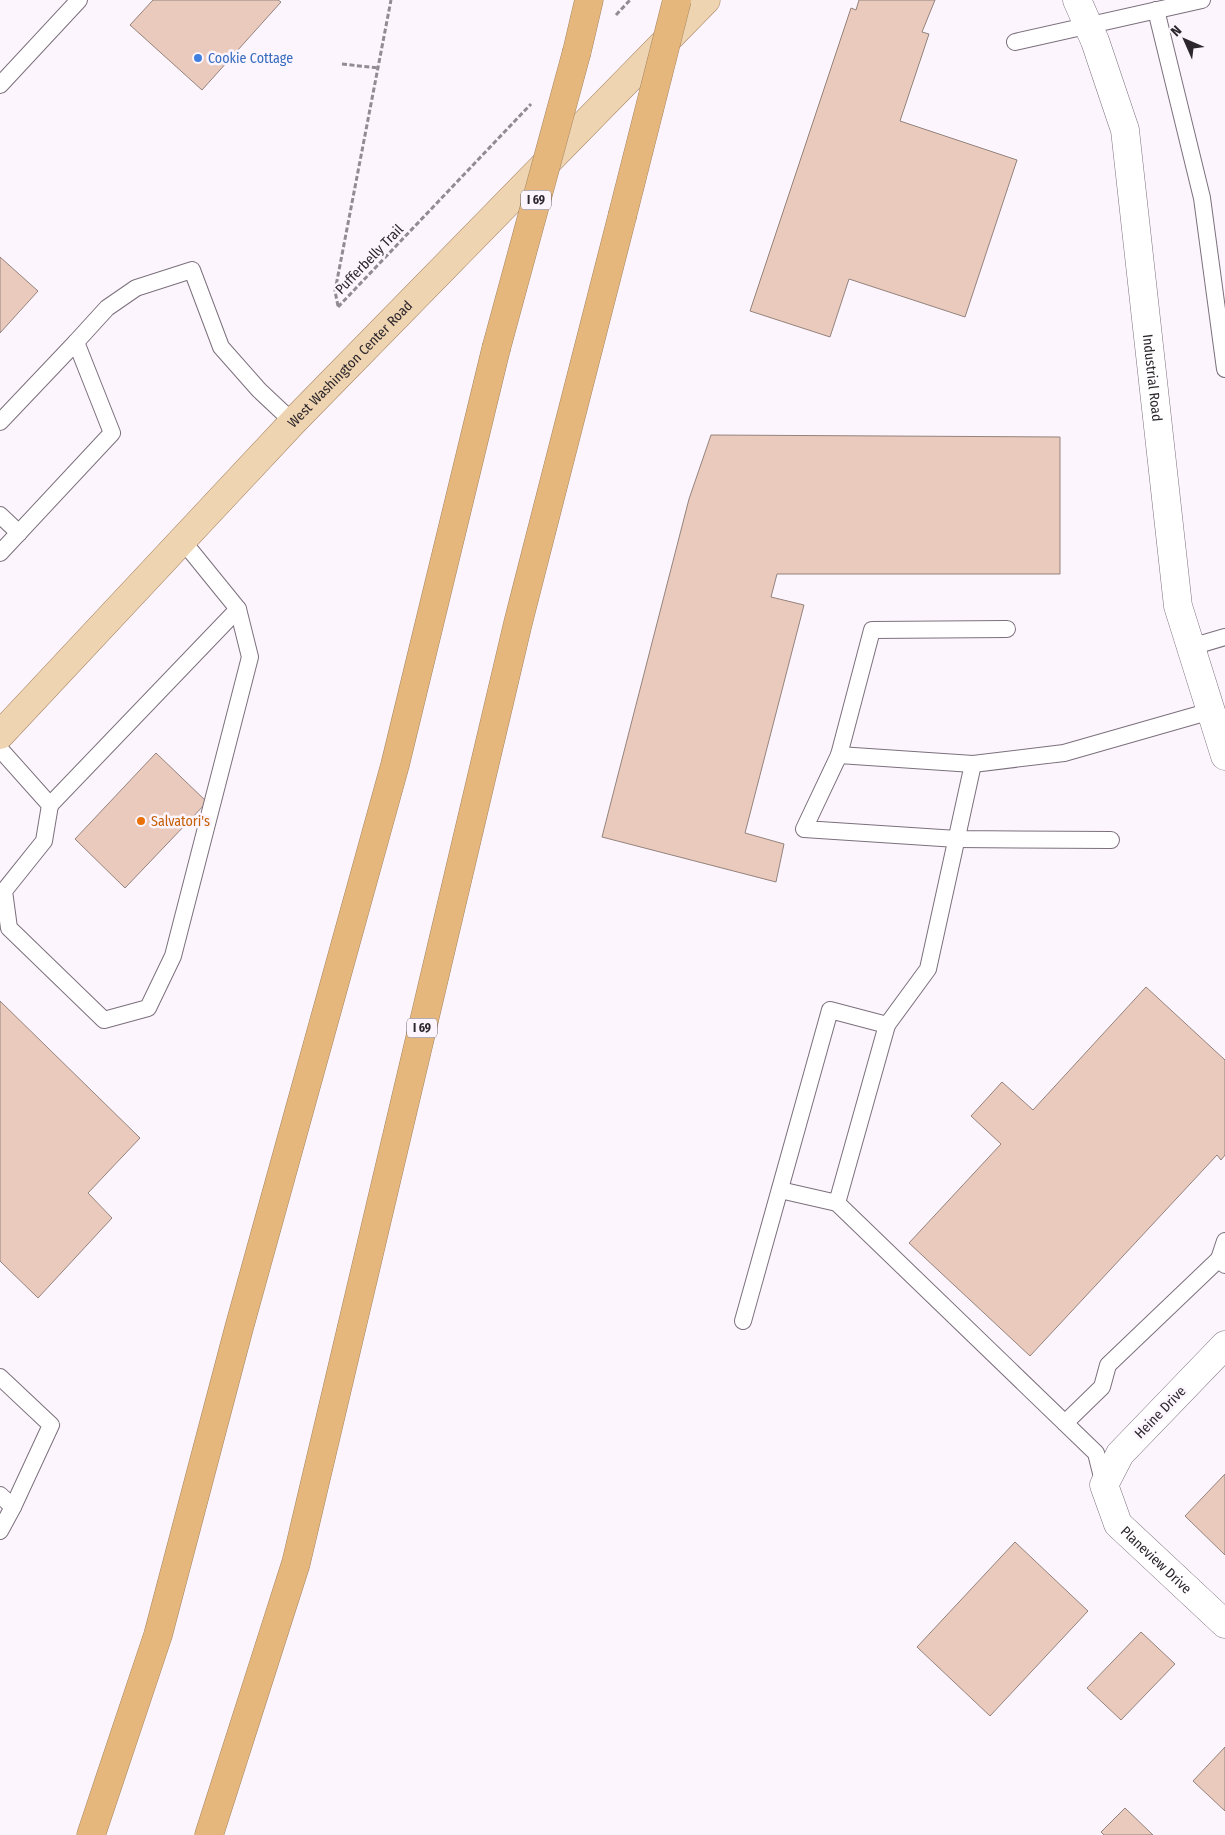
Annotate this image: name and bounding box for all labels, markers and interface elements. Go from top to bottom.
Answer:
north arrow [1160,15,1210,65]
text: N [1167,22,1185,40]
place label: Cookie Cottage [208,50,293,67]
marker: Cookie Cottage [192,52,204,64]
road number: I 69 [521,190,551,210]
street label: Pufferbelly Trail [332,221,407,298]
street label: West Washington Center Road [284,297,416,431]
street label: Industrial Road [1139,333,1165,422]
place label: Salvatori's [151,813,210,830]
marker: Salvatori's [135,815,147,827]
road number: I 69 [407,1018,437,1038]
street label: Heine Drive [1131,1383,1190,1442]
street label: Planeview Drive [1117,1523,1195,1597]

